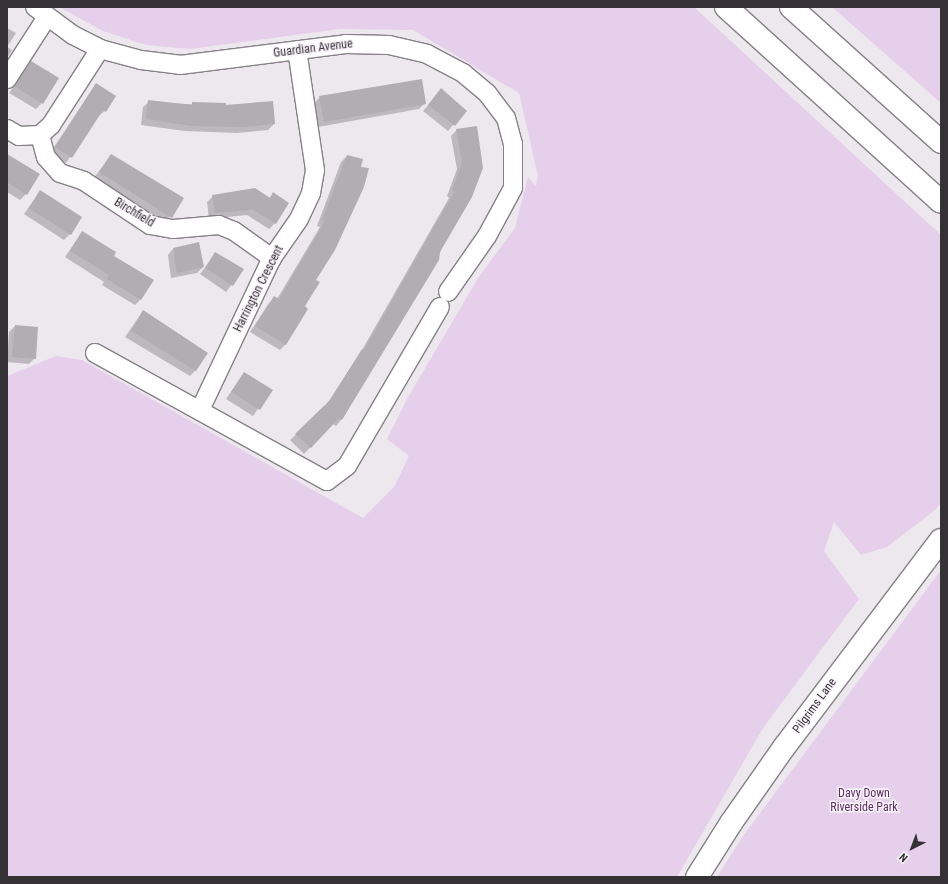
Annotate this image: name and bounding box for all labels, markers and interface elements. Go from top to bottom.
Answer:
street label: Guardian Avenue [273,37,353,61]
street label: Birchfield [111,195,157,231]
street label: Harrington Crescent [231,243,287,335]
street label: Pilgrims Lane [790,676,840,736]
park label: Davy Down Riverside Park [830,787,898,815]
north arrow [892,828,932,868]
text: N [897,850,910,864]

